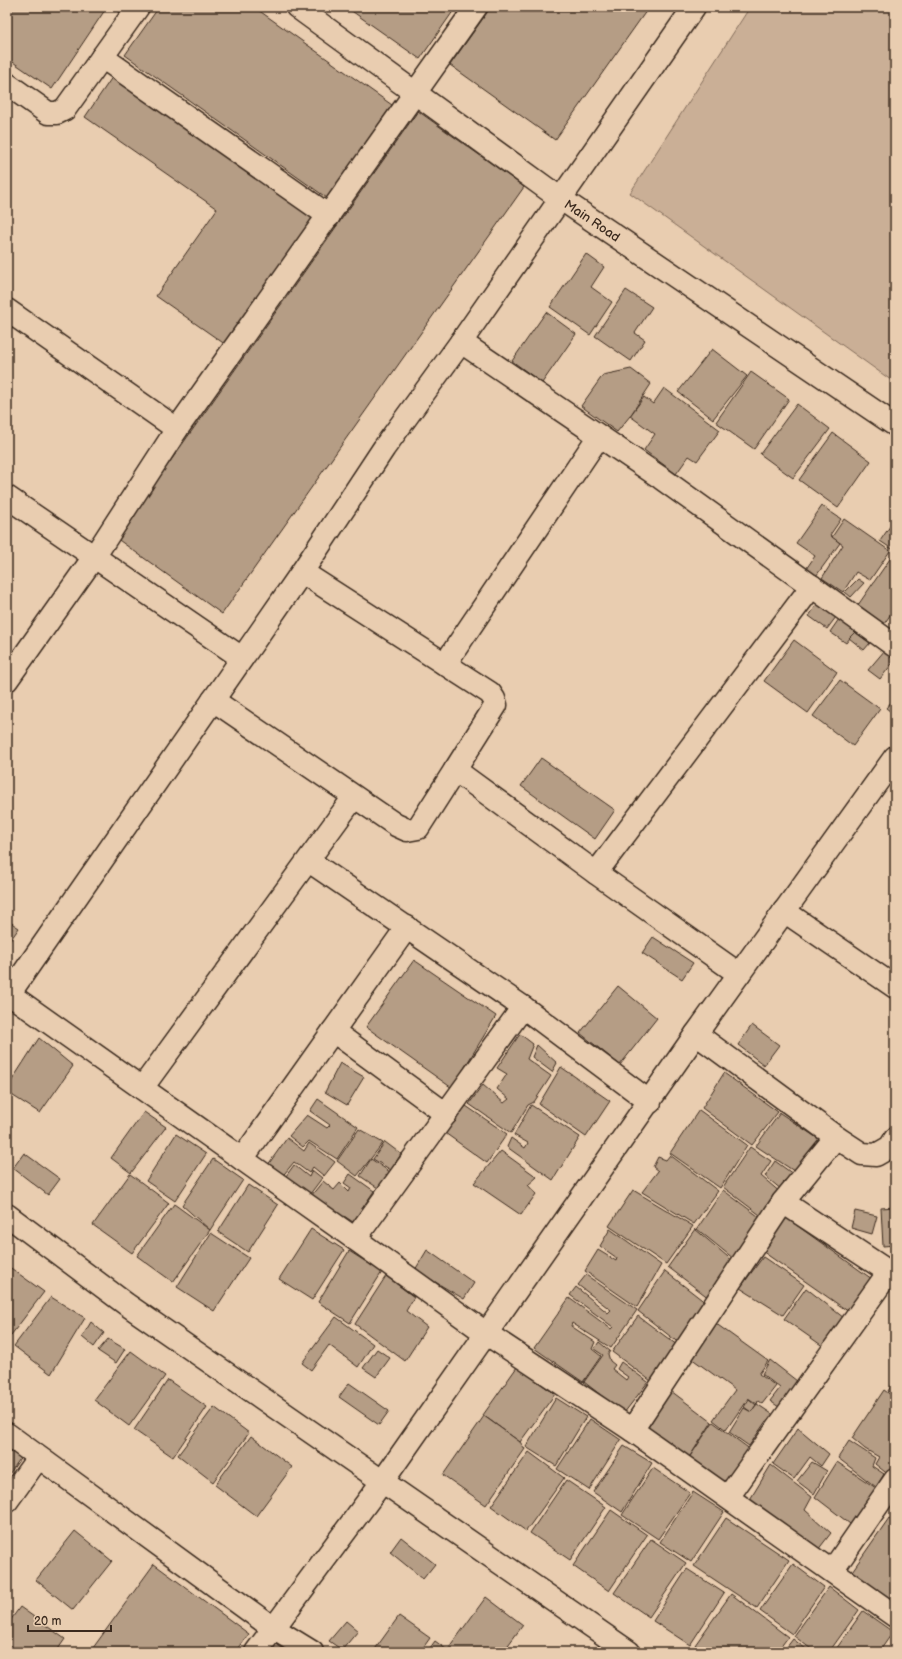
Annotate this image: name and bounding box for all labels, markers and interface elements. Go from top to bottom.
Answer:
street label: Main Road [561,196,623,246]
scale bar [28,1607,111,1633]
text: 20 m [34,1614,61,1629]

